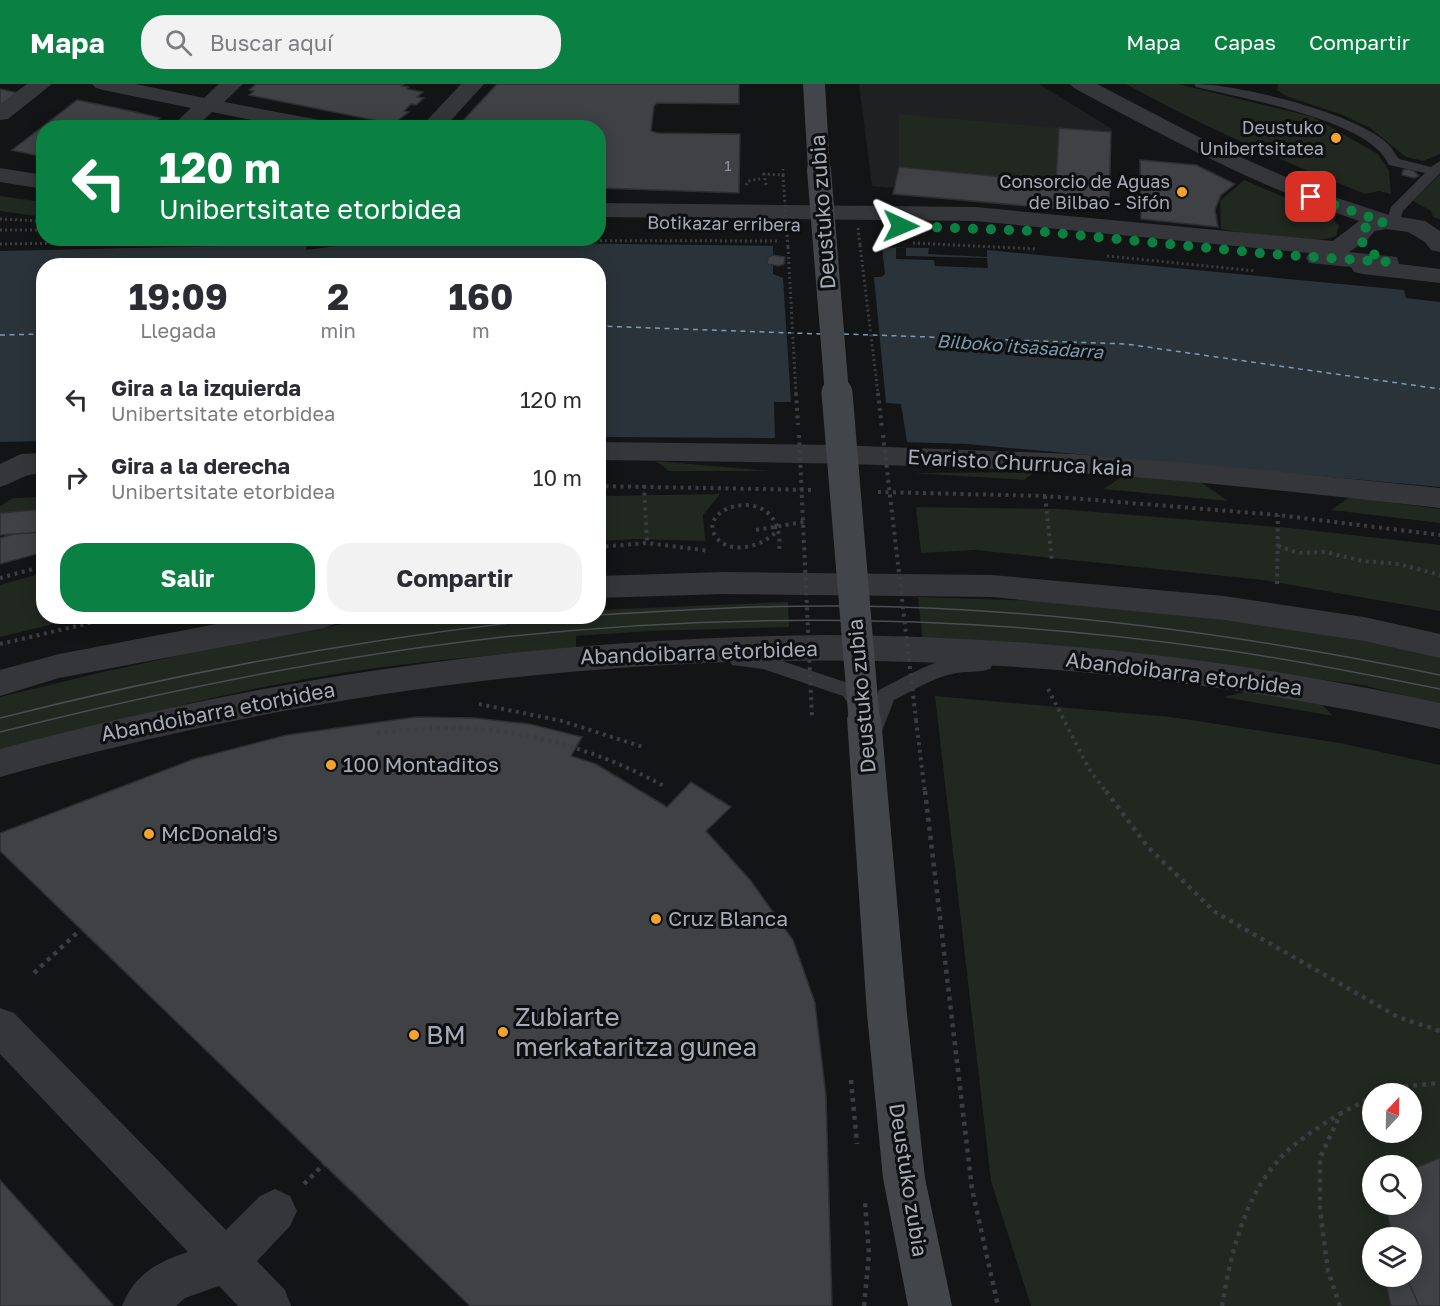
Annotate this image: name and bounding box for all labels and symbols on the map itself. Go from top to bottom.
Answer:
place label: Deustuko Unibertsitatea [1200,116,1324,159]
marker: Deustuko Unibertsitatea [1329,131,1343,145]
street label: Deustuko zubia [804,134,840,290]
house number: 1 [724,156,732,174]
place label: Consorcio de Aguas de Bilbao - Sifón [999,170,1170,213]
pin [1285,171,1336,222]
marker: Consorcio de Aguas de Bilbao - Sifón [1175,185,1189,199]
position arrow [869,194,933,258]
street label: Botikazar erribera [647,211,801,235]
water label: Bilboko itsasadarra [936,329,1105,363]
street label: Evaristo Churruca kaia [907,443,1133,481]
street label: Deustuko zubia [841,618,881,774]
street label: Abandoibarra etorbidea [580,635,818,669]
street label: Abandoibarra etorbidea [1064,646,1304,700]
street label: Abandoibarra etorbidea [99,676,337,746]
place label: 100 Montaditos [343,751,499,777]
marker: 100 Montaditos [324,758,338,772]
place label: McDonald's [161,820,278,846]
marker: McDonald's [142,827,156,841]
place label: Cruz Blanca [668,905,788,931]
marker: Cruz Blanca [649,912,663,926]
place label: Zubiarte merkataritza gunea [515,1001,757,1062]
place label: BM [426,1019,466,1050]
marker: Zubiarte merkataritza gunea [496,1025,510,1039]
marker: BM [407,1028,421,1042]
north arrow [1362,1083,1422,1143]
street label: Deustuko zubia [884,1101,934,1258]

